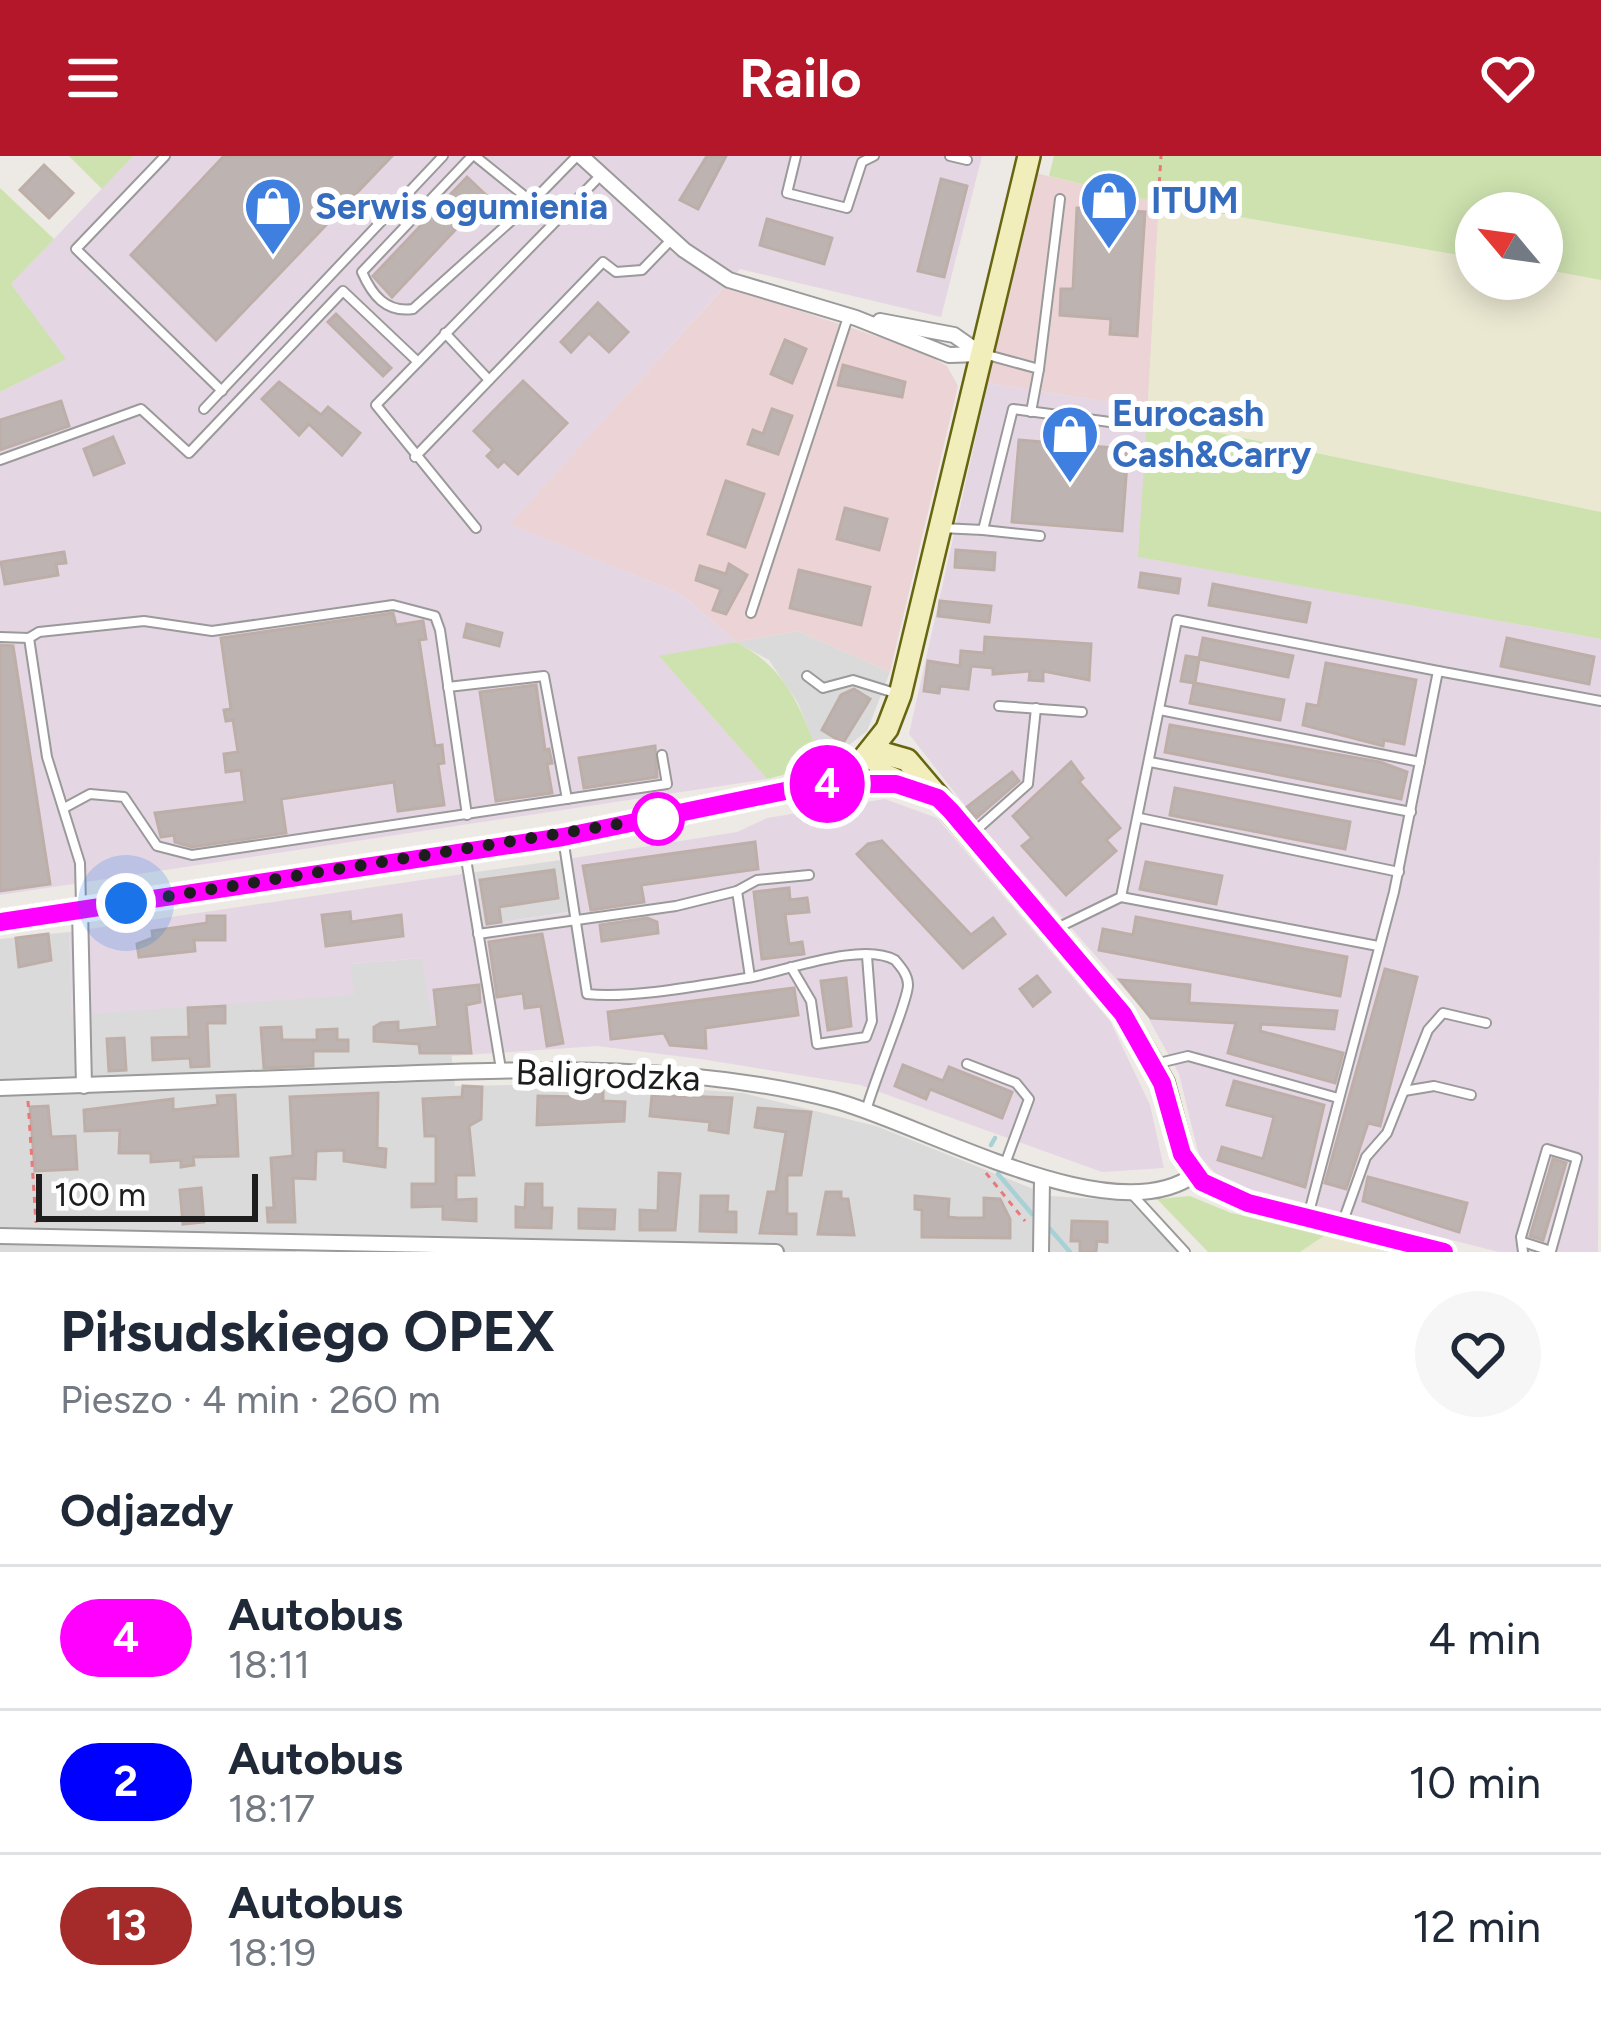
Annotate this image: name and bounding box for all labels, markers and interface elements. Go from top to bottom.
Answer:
icon: menu [60,45,126,111]
icon: heart [1475,45,1541,111]
text: Railo [739,46,862,111]
shop icon: ITUM [1078,169,1140,251]
shop icon: Serwis ogumienia [242,175,304,257]
place label: ITUM [1151,179,1239,222]
place label: Serwis ogumienia [315,185,608,228]
north arrow [1455,192,1563,300]
map controls [1455,192,1563,300]
place label: Eurocash Cash&Carry [1112,392,1311,476]
shop icon: Eurocash Cash&Carry [1039,403,1101,485]
line badge: 4 [788,745,866,823]
text: 4 [814,758,840,809]
unlabelled marker [633,794,683,844]
your location [96,873,156,933]
street label: Baligrodzka [515,1050,701,1100]
scale bar [36,1168,258,1221]
text: 100 m [54,1175,146,1214]
button: heart [1415,1291,1541,1417]
text: Piłsudskiego OPEX [60,1297,555,1365]
text: Pieszo · 4 min · 260 m [60,1376,441,1423]
text: Odjazdy [60,1483,233,1537]
text: Autobus [228,1587,403,1641]
text: 4 min [1428,1611,1541,1665]
text: 4 [113,1612,139,1663]
text: 18:11 [228,1641,310,1688]
text: Autobus [228,1731,403,1785]
text: 10 min [1409,1755,1541,1809]
text: 2 [114,1756,138,1807]
text: 18:17 [228,1785,315,1832]
text: Autobus [228,1875,403,1929]
text: 12 min [1412,1899,1541,1953]
text: 13 [105,1900,147,1951]
text: 18:19 [228,1929,316,1976]

